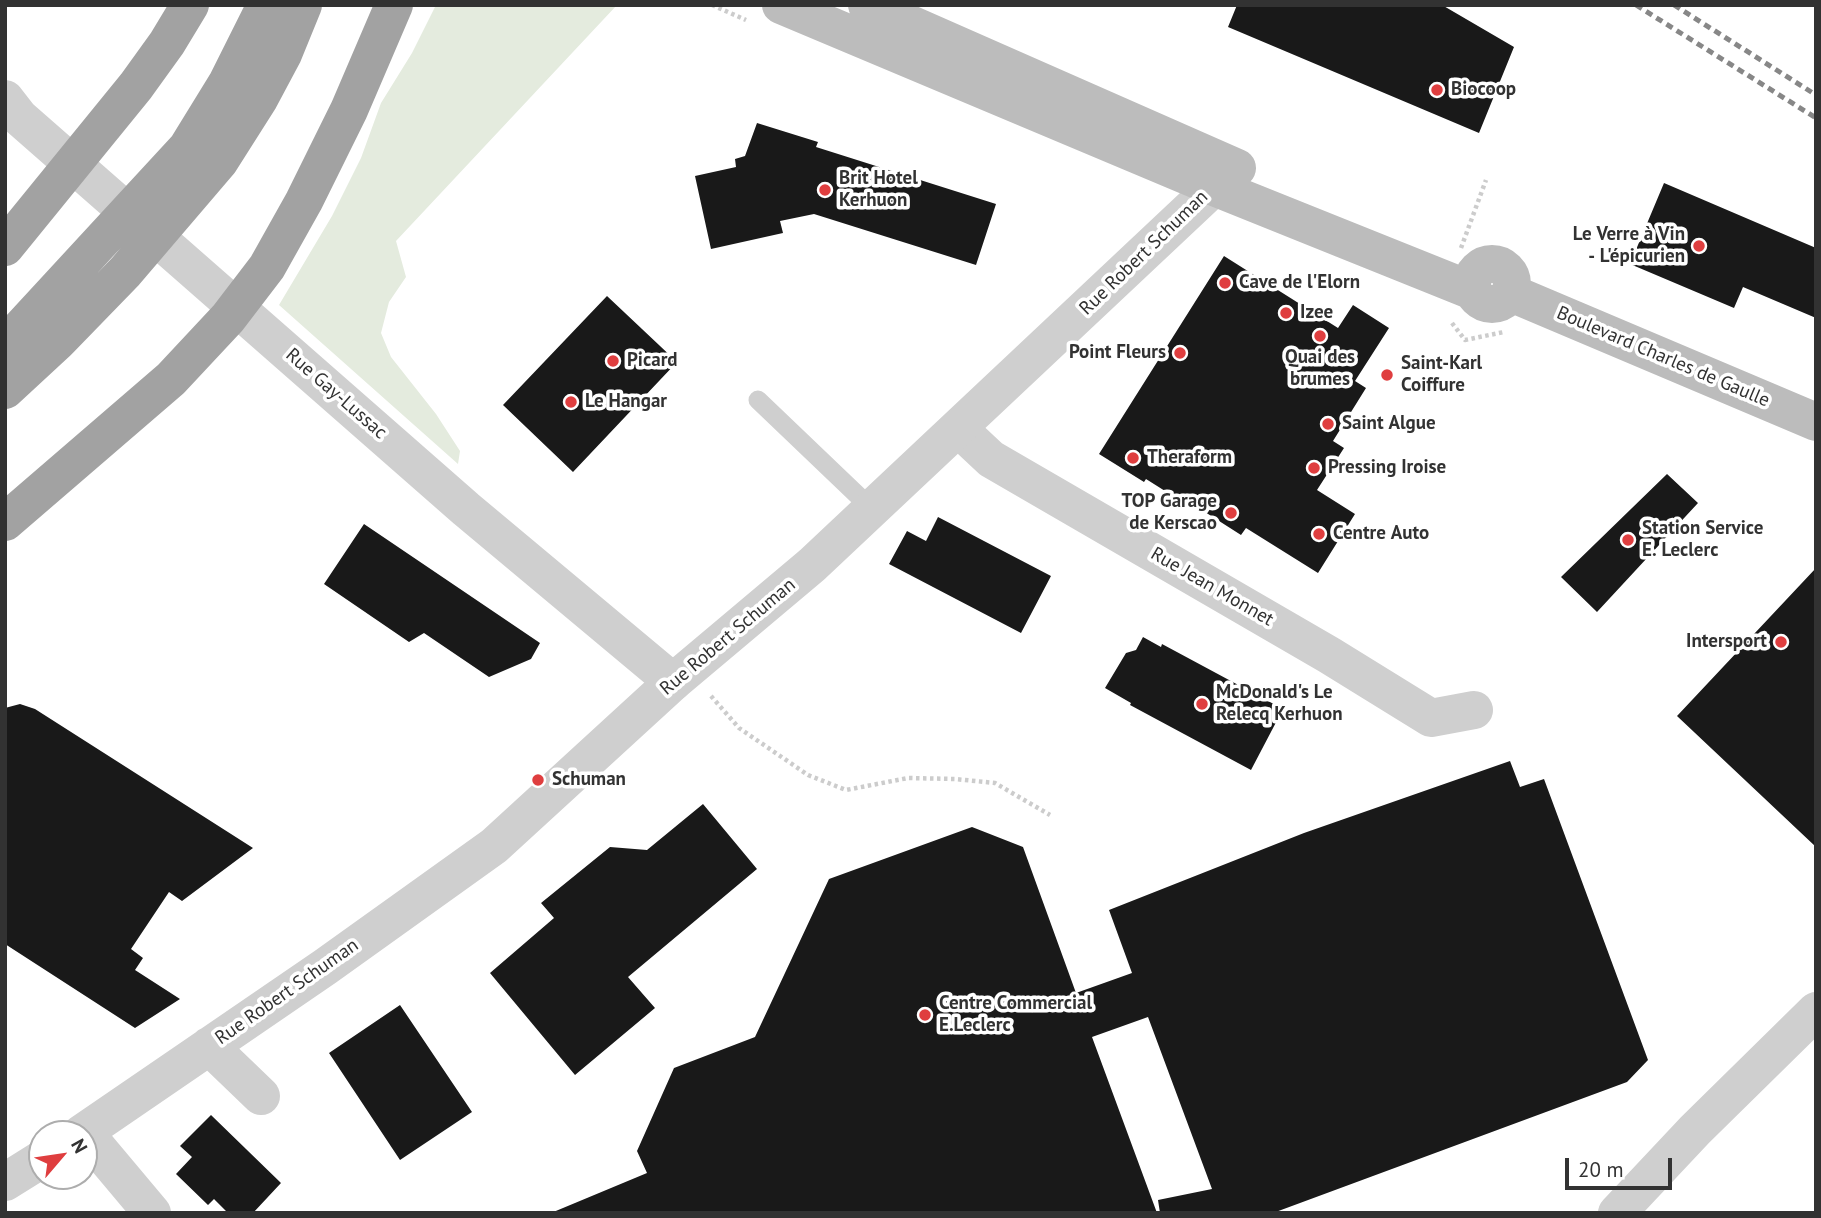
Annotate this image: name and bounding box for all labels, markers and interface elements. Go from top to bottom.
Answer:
place label: Biocoop [1451,79,1516,101]
marker: Biocoop [1429,82,1445,98]
place label: Brit Hotel Kerhuon [839,168,918,212]
marker: Brit Hotel Kerhuon [817,182,833,198]
street label: Rue Robert Schuman [1075,186,1213,320]
place label: Le Verre à Vin - L'épicurien [1573,224,1685,268]
marker: Le Verre à Vin - L'épicurien [1691,238,1707,254]
place label: Cave de l'Elorn [1239,272,1360,294]
marker: Cave de l'Elorn [1217,275,1233,291]
place label: Izee [1300,302,1333,324]
street label: Boulevard Charles de Gaulle [1553,302,1773,412]
marker: Izee [1278,305,1294,321]
marker: Quai des brumes [1312,328,1328,344]
place label: Point Fleurs [1069,342,1166,364]
street label: Rue Gay-Lussac [281,344,391,444]
marker: Point Fleurs [1172,345,1188,361]
place label: Quai des brumes [1285,347,1355,391]
place label: Picard [627,350,678,372]
marker: Picard [605,353,621,369]
place label: Saint-Karl Coiffure [1401,353,1482,397]
marker: Saint-Karl Coiffure [1379,367,1395,383]
place label: Le Hangar [585,391,667,413]
marker: Le Hangar [563,394,579,410]
place label: Saint Algue [1342,413,1436,435]
marker: Saint Algue [1320,416,1336,432]
place label: Theraform [1147,447,1232,469]
marker: Theraform [1125,450,1141,466]
place label: Pressing Iroise [1328,457,1446,479]
marker: Pressing Iroise [1306,460,1322,476]
place label: TOP Garage de Kerscao [1122,491,1217,535]
marker: TOP Garage de Kerscao [1223,505,1239,521]
place label: Station Service E. Leclerc [1642,518,1763,562]
place label: Centre Auto [1333,523,1429,545]
marker: Centre Auto [1311,526,1327,542]
marker: Station Service E. Leclerc [1620,532,1636,548]
street label: Rue Jean Monnet [1146,543,1278,631]
street label: Rue Robert Schuman [656,574,800,700]
place label: Intersport [1686,631,1767,653]
marker: Intersport [1773,634,1789,650]
place label: McDonald's Le Relecq Kerhuon [1216,682,1343,726]
marker: McDonald's Le Relecq Kerhuon [1194,696,1210,712]
place label: Schuman [552,769,626,791]
marker: Schuman [530,772,546,788]
street label: Rue Robert Schuman [211,934,363,1050]
place label: Centre Commercial E.Leclerc [939,993,1092,1037]
marker: Centre Commercial E.Leclerc [917,1007,933,1023]
north arrow [28,1120,98,1190]
text: N [66,1135,93,1157]
scale bar [1569,1144,1676,1188]
text: 20 m [1578,1156,1624,1183]

